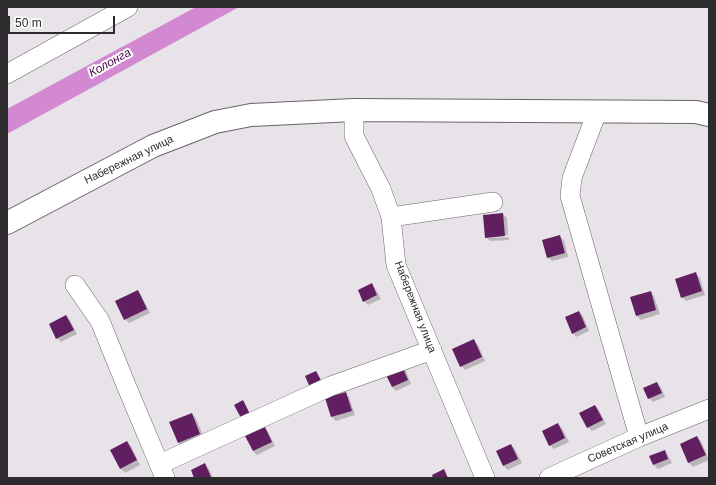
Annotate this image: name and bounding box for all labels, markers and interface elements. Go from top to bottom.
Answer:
scale bar [10,8,117,34]
text: 50 m [15,16,42,30]
water label: Колонга [86,46,134,80]
street label: Набережная улица [82,133,176,187]
street label: Набережная улица [391,259,439,355]
street label: Советская улица [586,420,670,466]

